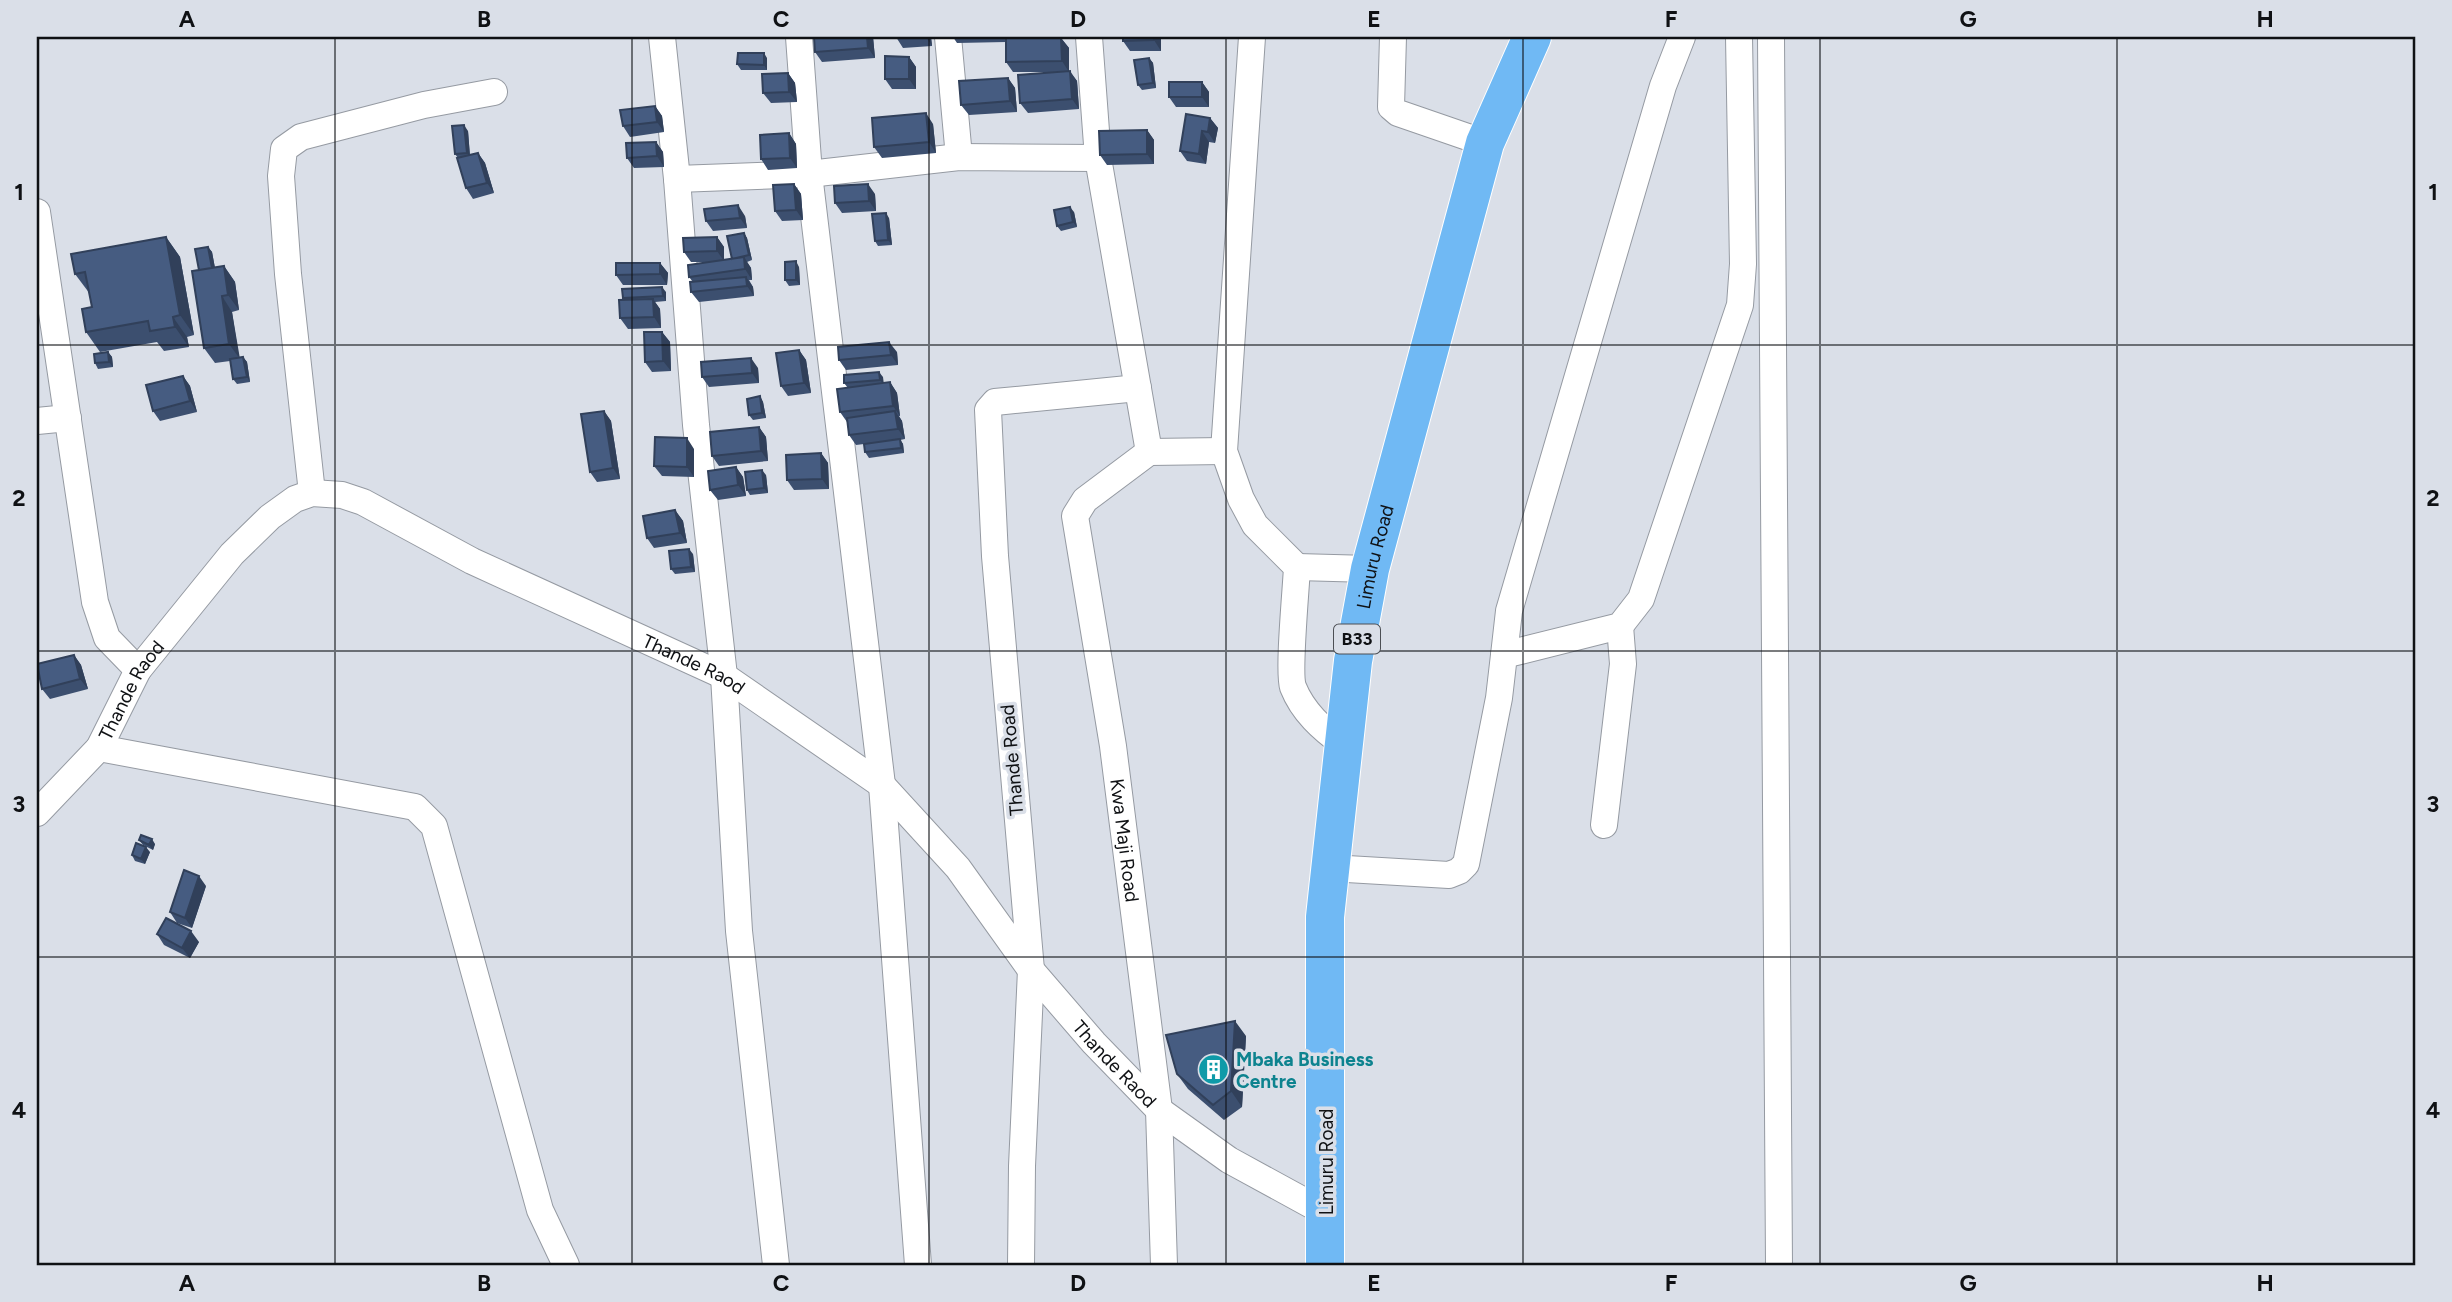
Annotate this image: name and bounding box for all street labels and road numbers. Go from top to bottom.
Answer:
street label: Limuru Road [1351,502,1398,611]
road number: B33 [1334,624,1380,654]
street label: Thande Raod [639,629,750,699]
street label: Thande Raod [93,636,169,744]
street label: Thande Road [996,704,1028,816]
street label: Kwa Maji Road [1106,777,1144,903]
street label: Thande Raod [1068,1015,1161,1112]
street label: Limuru Road [1315,1109,1338,1215]

